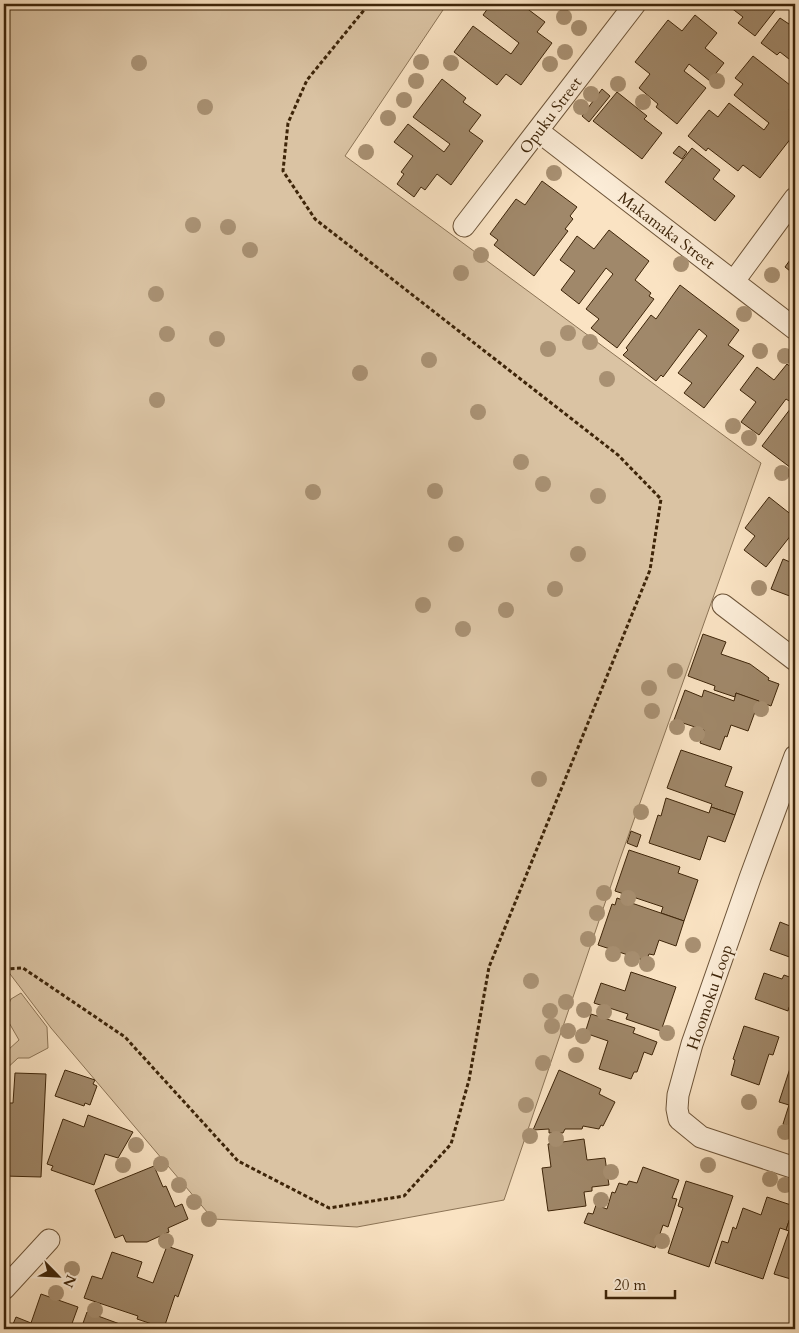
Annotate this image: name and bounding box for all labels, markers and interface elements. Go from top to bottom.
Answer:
street label: Opuku Street [515,73,587,159]
street label: Makamaka Street [613,187,719,275]
street label: Hoomoku Loop [682,942,738,1053]
north arrow [32,1250,82,1300]
scale bar [606,1268,675,1300]
text: N [58,1272,81,1291]
text: 20 m [614,1275,646,1295]

